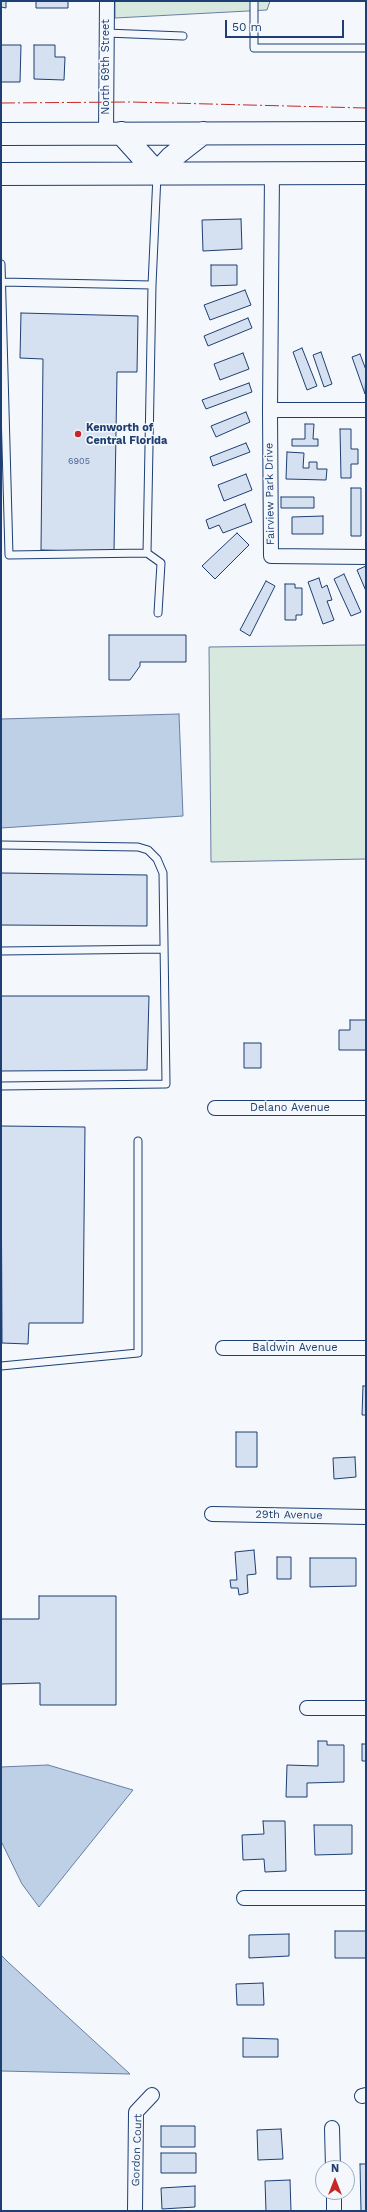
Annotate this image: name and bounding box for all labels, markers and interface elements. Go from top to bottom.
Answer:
scale bar [227,12,346,38]
street label: North 69th Street [99,19,113,115]
text: 50 m [232,20,262,34]
place label: Kenworth of Central Florida [86,421,167,447]
marker: Kenworth of Central Florida [73,429,83,439]
street label: Fairview Park Drive [263,443,277,545]
house number: 6905 [68,456,90,466]
street label: Delano Avenue [250,1101,330,1115]
street label: Baldwin Avenue [252,1341,338,1355]
street label: 29th Avenue [255,1508,323,1522]
street label: Gordon Court [129,2113,145,2187]
north arrow [315,2160,355,2200]
text: N [331,2162,339,2175]

